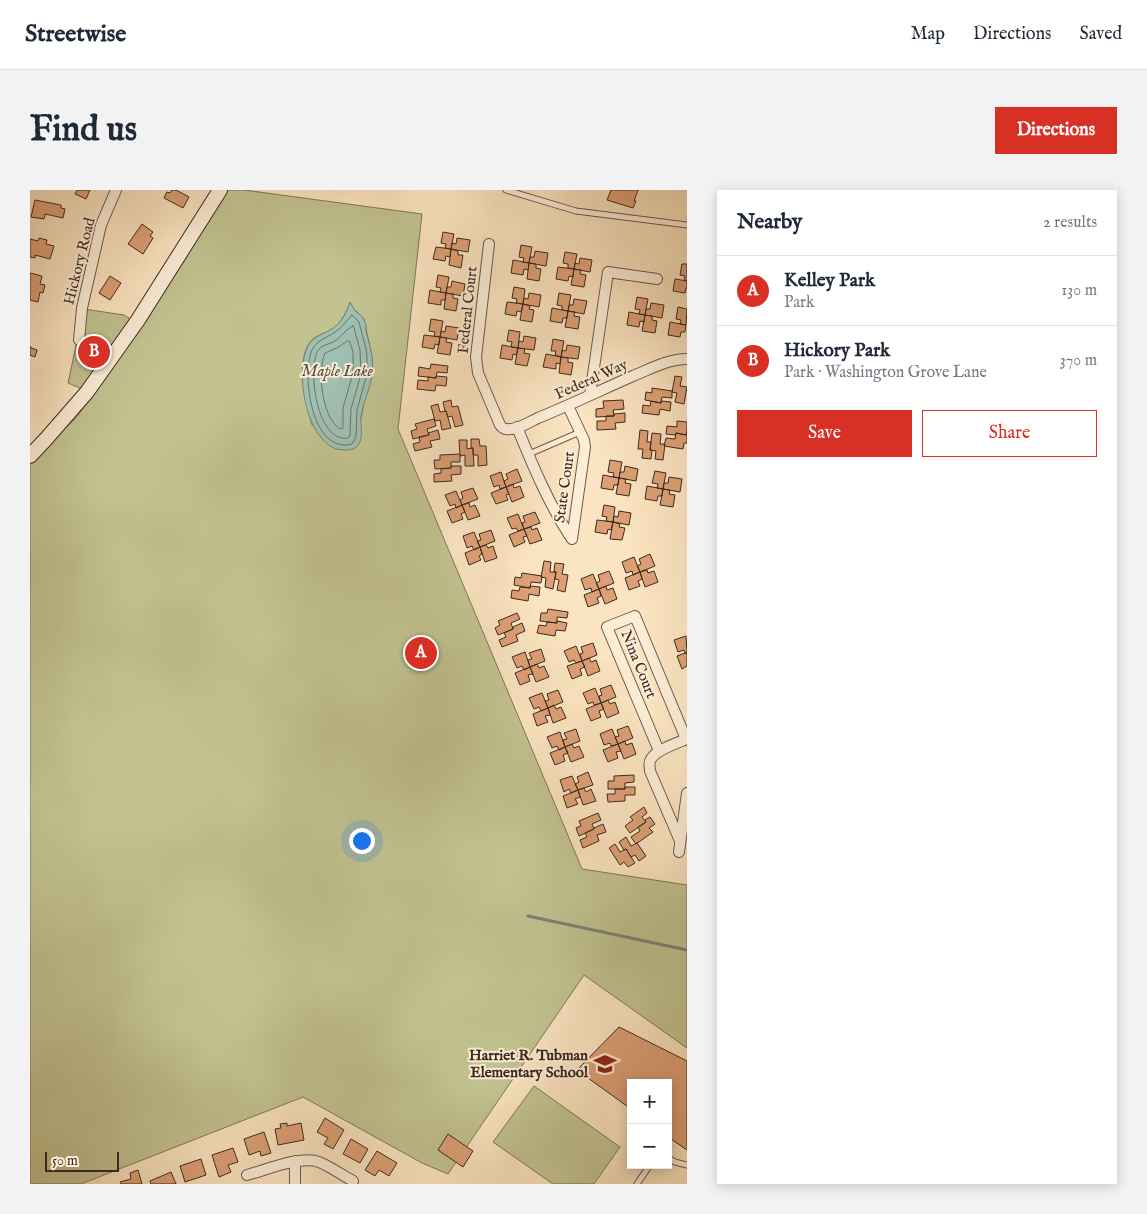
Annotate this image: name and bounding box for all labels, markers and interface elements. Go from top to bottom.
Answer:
text: Streetwise [25,19,126,50]
text: Map [911,23,945,46]
text: Directions [973,23,1051,46]
text: Saved [1079,23,1122,46]
button: Directions [995,107,1117,154]
text: Find us [30,108,137,153]
text: Nearby [737,209,802,236]
text: 2 results [1043,213,1097,233]
street label: Hickory Road [59,215,100,307]
street label: Federal Court [453,265,482,355]
text: Kelley Park [784,269,875,293]
text: A [748,281,758,301]
text: 130 m [1061,281,1097,301]
text: Park [784,293,814,313]
pin: B [78,333,110,371]
text: Hickory Park [784,339,890,363]
text: B [748,351,758,371]
text: 370 m [1060,351,1097,371]
street label: Federal Way [552,355,631,404]
water label: Maple Lake [301,362,373,382]
text: Park · Washington Grove Lane [784,363,987,383]
button: Save [737,410,912,457]
button: Share [922,410,1097,457]
street label: State Court [550,450,579,524]
street label: Nina Court [616,627,661,701]
pin: A [405,634,437,672]
your location [349,828,375,854]
place label: Harriet R. Tubman Elementary School [469,1046,589,1082]
school or university icon: Harriet R. Tubman Elementary School [592,1051,618,1077]
map controls [627,1079,672,1169]
button: + [627,1079,672,1124]
button: − [627,1124,672,1169]
scale bar [45,1149,119,1172]
text: 50 m [52,1152,78,1170]

